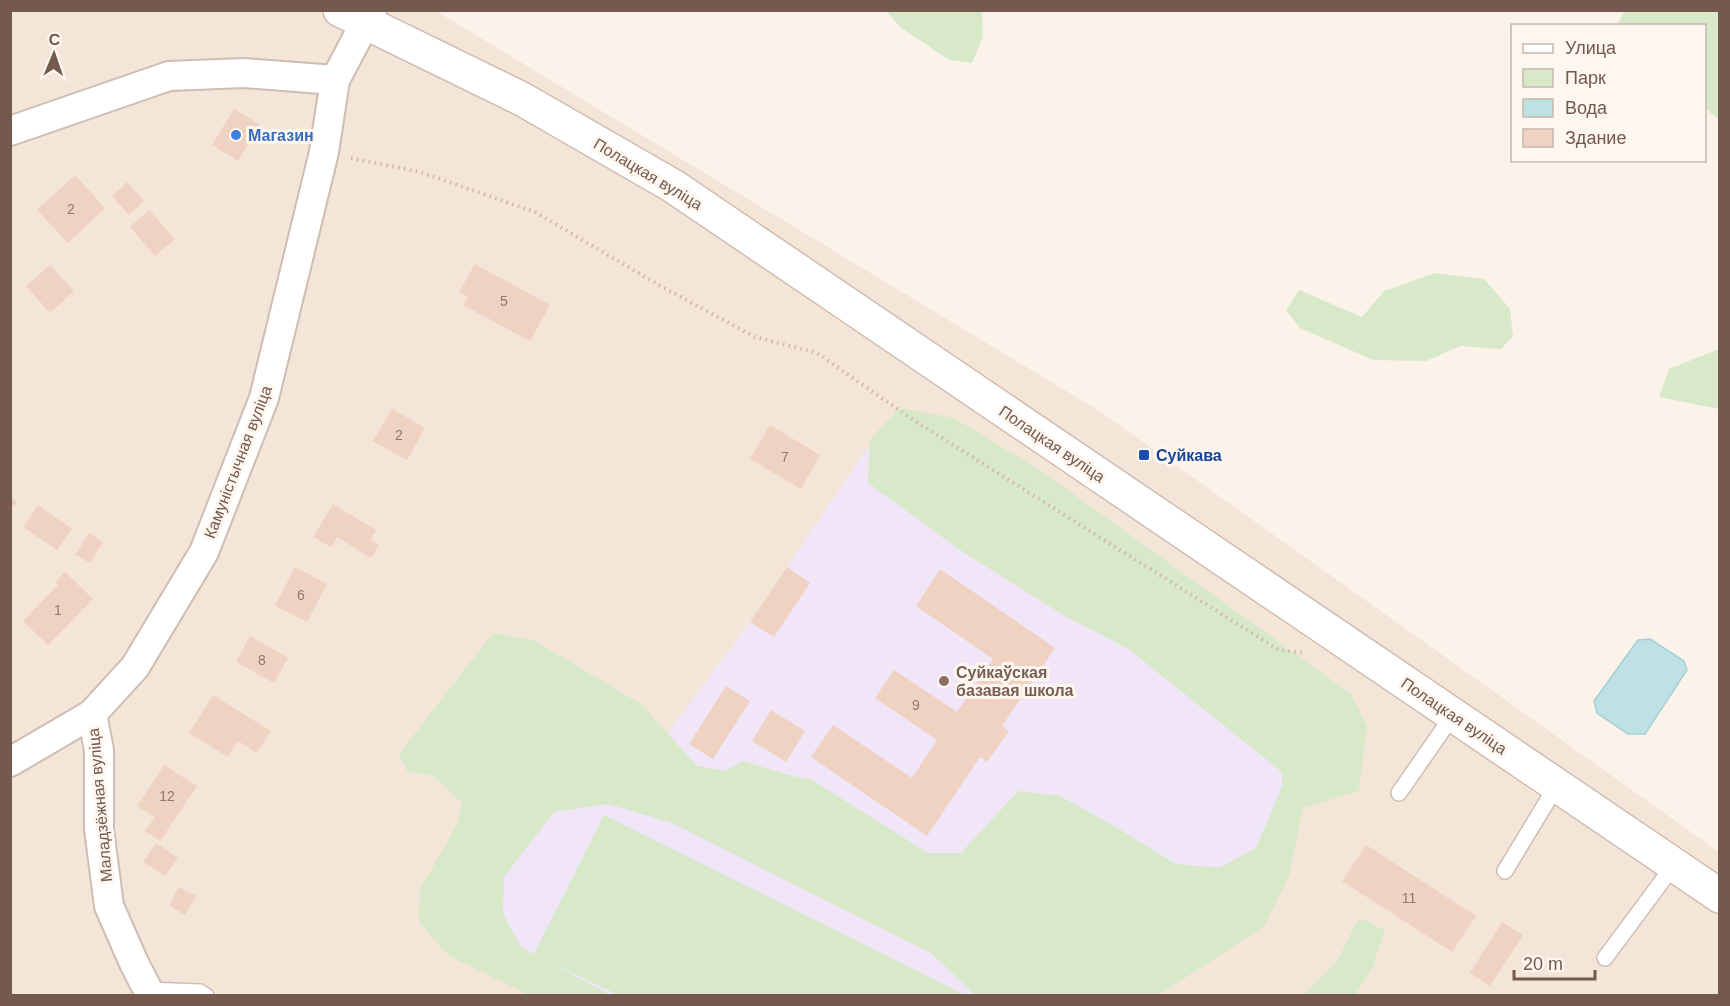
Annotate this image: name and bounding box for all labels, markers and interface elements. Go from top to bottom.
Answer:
north arrow [24,24,84,84]
legend [1511,24,1706,162]
text: С [48,31,61,48]
text: Улица [1565,38,1617,58]
text: Парк [1565,68,1606,88]
text: Вода [1565,98,1608,118]
place label: Магазин [248,127,314,144]
marker: Магазин [229,128,243,142]
text: Здание [1565,128,1626,148]
street label: Полацкая вуліца [591,135,705,213]
house number: 2 [67,201,75,217]
house number: 5 [500,293,508,309]
street label: Камуністычная вуліца [201,383,275,541]
street label: Полацкая вуліца [996,402,1108,486]
house number: 2 [395,427,403,443]
place label: Суйкава [1156,447,1222,464]
marker: Суйкава [1137,448,1151,462]
house number: 7 [781,449,789,465]
house number: 6 [297,587,305,603]
house number: 1 [54,602,62,618]
house number: 8 [258,652,266,668]
place label: Суйкаўская базавая школа [956,664,1074,699]
marker: Суйкаўская базавая школа [937,674,951,688]
street label: Полацкая вуліца [1398,674,1510,758]
house number: 9 [912,697,920,713]
street label: Маладзёжная вуліца [85,727,115,883]
house number: 12 [159,788,175,804]
house number: 11 [1402,890,1416,906]
scale bar [1514,943,1595,981]
text: 20 m [1523,954,1563,974]

